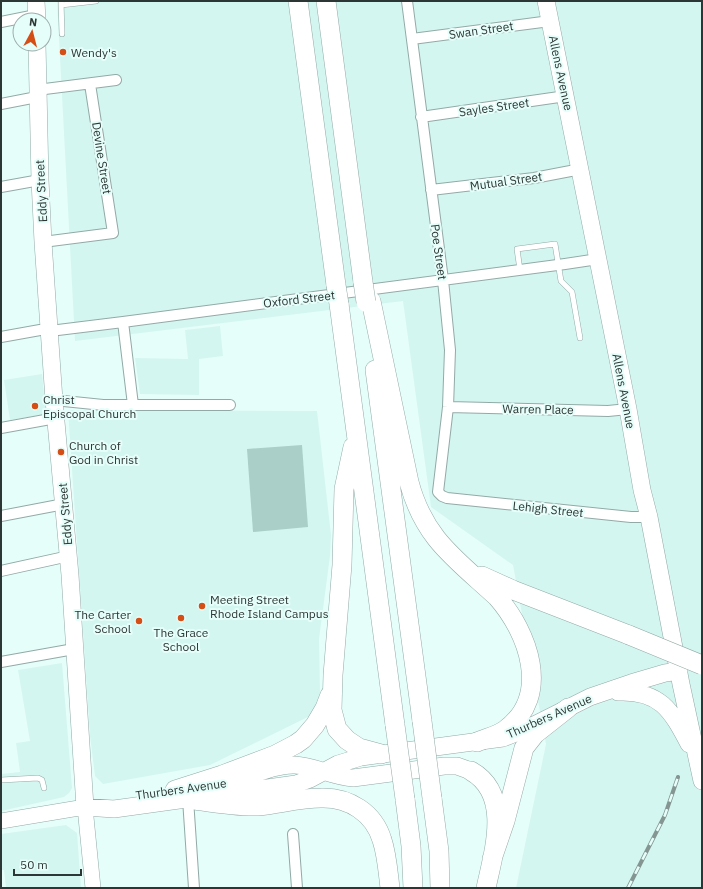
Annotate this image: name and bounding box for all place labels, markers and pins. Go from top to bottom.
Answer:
place label: Wendy's [71,45,117,60]
marker: Wendy's [58,47,68,57]
place label: Christ Episcopal Church [43,392,136,421]
marker: Christ Episcopal Church [30,401,40,411]
place label: Church of God in Christ [69,438,138,467]
marker: Church of God in Christ [56,447,66,457]
place label: Meeting Street Rhode Island Campus [210,592,329,621]
marker: Meeting Street Rhode Island Campus [197,601,207,611]
place label: The Carter School [74,607,132,636]
marker: The Grace School [176,613,186,623]
marker: The Carter School [134,616,144,626]
place label: The Grace School [154,625,209,654]

